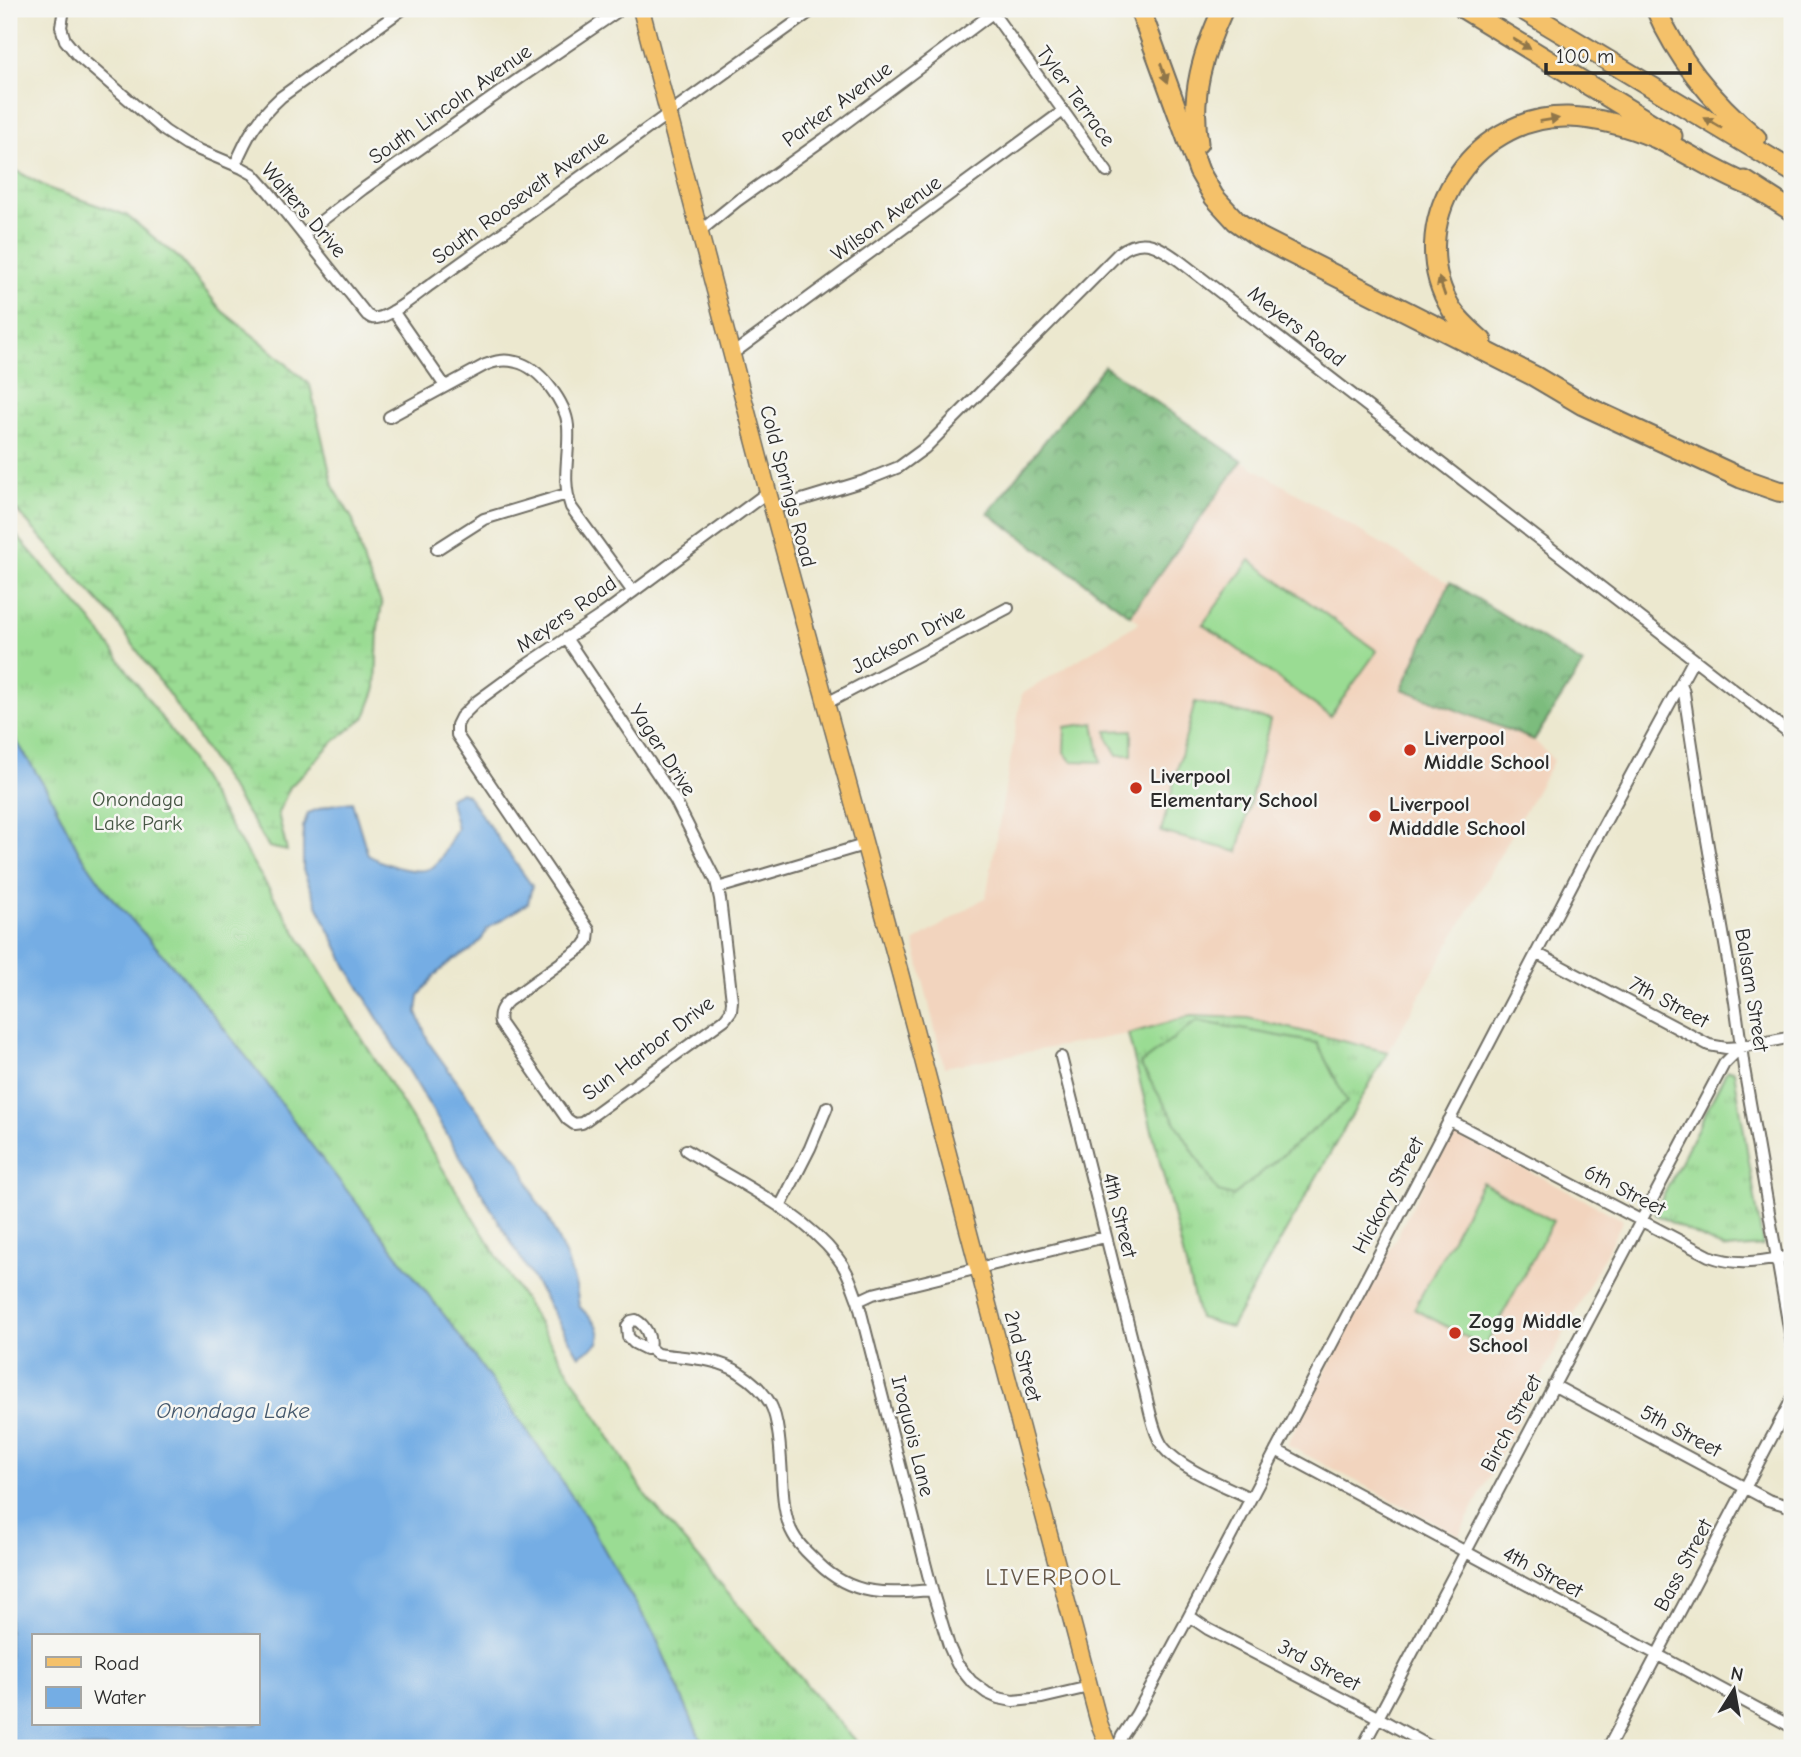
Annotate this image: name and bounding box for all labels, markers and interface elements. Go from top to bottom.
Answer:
scale bar [1546,32,1689,76]
one-way arrow [1513,38,1532,50]
street label: South Lincoln Avenue [364,39,536,169]
street label: Tyler Terrace [1031,41,1121,151]
text: 100 m [1556,44,1614,68]
street label: Parker Avenue [778,56,896,152]
one-way arrow [1158,62,1169,83]
one-way arrow [1538,114,1560,125]
one-way arrow [1703,117,1722,129]
street label: South Roosevelt Avenue [427,125,613,269]
street label: Walters Drive [256,158,352,262]
street label: Wilson Avenue [826,170,946,266]
one-way arrow [1436,276,1447,297]
street label: Meyers Road [1243,280,1351,372]
street label: Cold Springs Road [755,403,821,569]
street label: Meyers Road [511,571,621,657]
street label: Jackson Drive [847,599,969,679]
street label: Yager Drive [625,700,701,800]
place label: Liverpool Middle School [1424,726,1550,774]
marker: Liverpool Middle School [1402,742,1418,758]
place label: Liverpool Elementary School [1150,764,1318,812]
marker: Liverpool Elementary School [1128,780,1144,796]
park label: Onondaga Lake Park [92,787,184,835]
place label: Liverpool Midddle School [1389,792,1526,840]
marker: Liverpool Midddle School [1367,808,1383,824]
street label: Balsam Street [1730,926,1774,1055]
street label: 7th Street [1625,971,1714,1033]
street label: Sun Harbor Drive [578,991,718,1105]
street label: Hickory Street [1347,1132,1429,1257]
street label: 6th Street [1580,1159,1671,1221]
street label: 4th Street [1098,1170,1142,1261]
street label: 2nd Street [999,1308,1047,1405]
place label: Zogg Middle School [1469,1309,1582,1357]
marker: Zogg Middle School [1447,1325,1463,1341]
street label: Birch Street [1475,1369,1547,1476]
street label: Iroquois Lane [886,1373,940,1499]
water label: Onondaga Lake [156,1397,310,1424]
street label: 5th Street [1636,1400,1726,1463]
street label: Bass Street [1649,1514,1718,1615]
street label: 4th Street [1499,1541,1588,1603]
district label: LIVERPOOL [985,1563,1123,1591]
legend [32,1634,259,1726]
street label: 3rd Street [1274,1634,1365,1696]
text: Road [94,1651,139,1675]
north arrow [1700,1656,1770,1726]
text: N [1729,1662,1745,1686]
text: Water [94,1685,147,1709]

